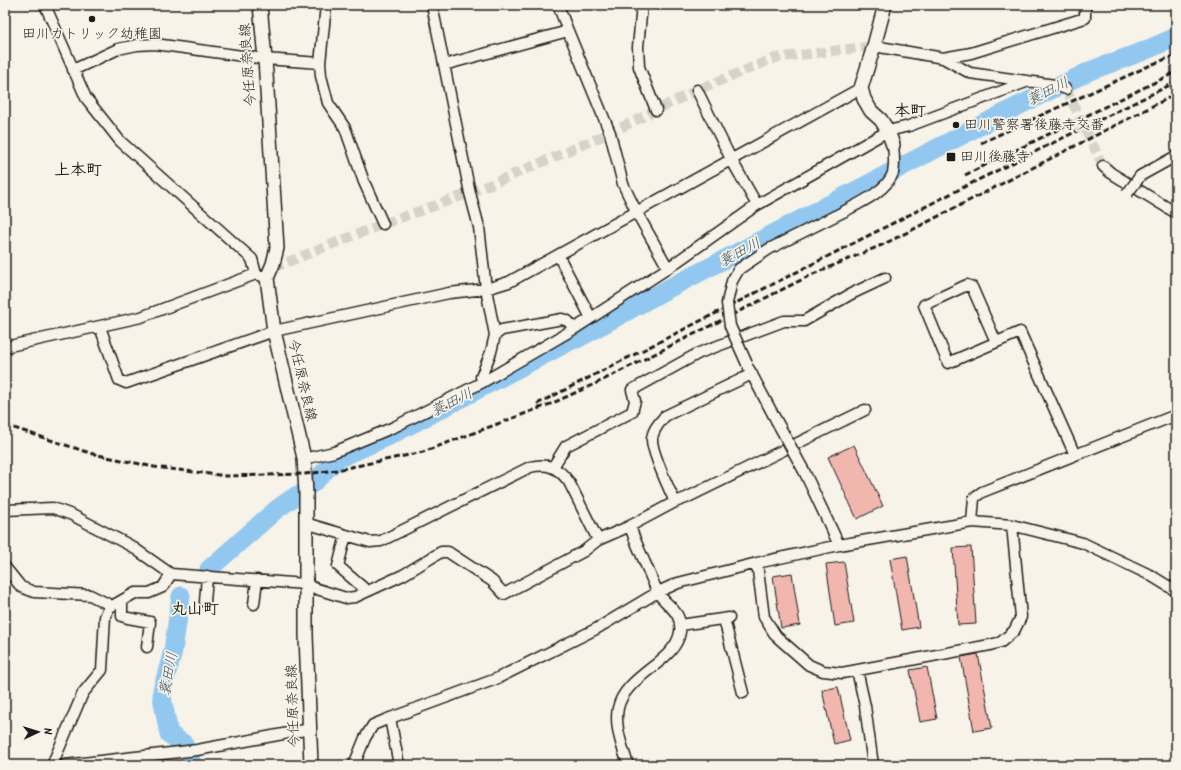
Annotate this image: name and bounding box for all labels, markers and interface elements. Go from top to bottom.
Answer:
marker: 田川カトリック幼稚園 [87,14,97,24]
street label: 今任原奈良線 [234,22,262,108]
place label: 田川カトリック幼稚園 [22,23,162,45]
water label: 蓑田川 [1023,71,1073,113]
district label: 本町 [894,99,926,124]
place label: 田川警察署後藤寺交番 [964,114,1104,136]
marker: 田川警察署後藤寺交番 [951,120,961,130]
place label: 田川後藤寺 [960,146,1030,168]
marker: 田川後藤寺 [945,151,957,163]
district label: 上本町 [54,158,102,183]
water label: 蓑田川 [714,232,766,274]
street label: 今任原奈良線 [282,337,322,423]
water label: 蓑田川 [426,382,478,424]
district label: 丸山町 [171,597,219,622]
water label: 蓑田川 [153,650,185,698]
street label: 今任原奈良線 [281,664,305,748]
north arrow [18,712,58,752]
text: N [38,727,56,736]

